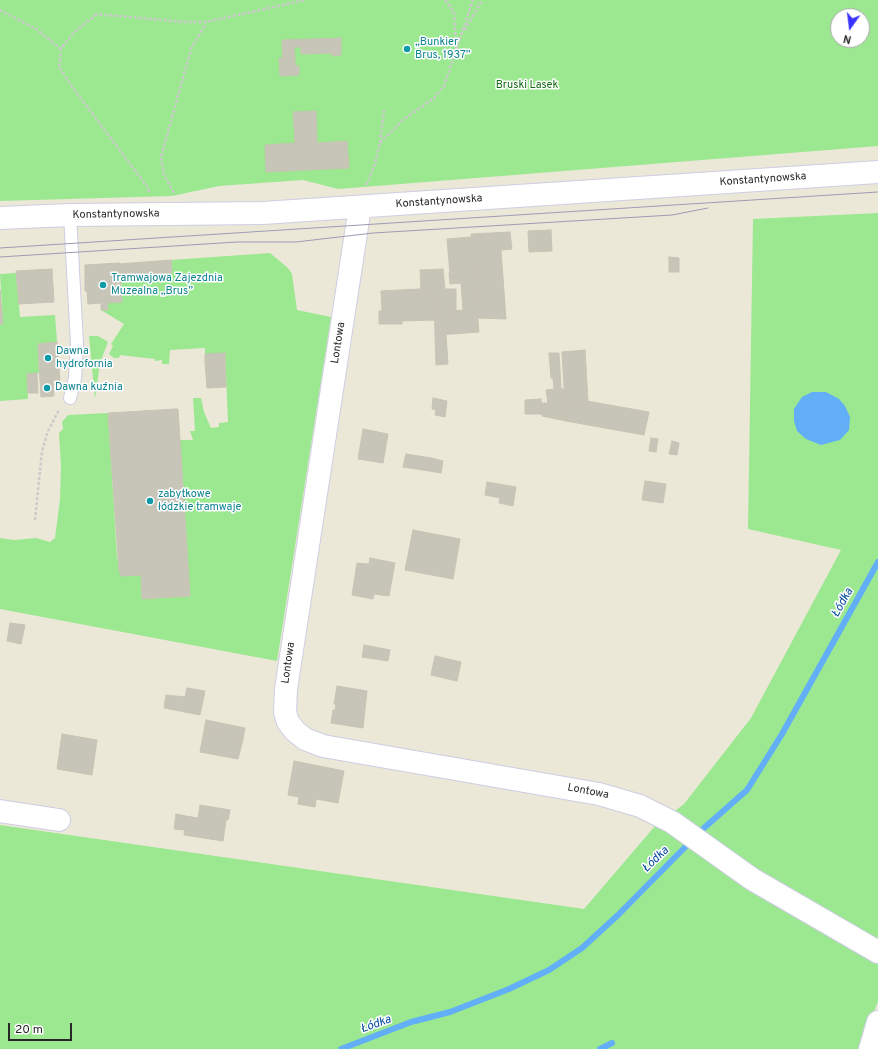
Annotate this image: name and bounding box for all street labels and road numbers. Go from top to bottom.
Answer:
street label: Konstantynowska [719,170,807,190]
street label: Konstantynowska [395,192,483,212]
street label: Konstantynowska [72,208,160,222]
street label: Lontowa [329,321,349,365]
street label: Lontowa [280,641,298,685]
street label: Lontowa [566,782,610,802]

